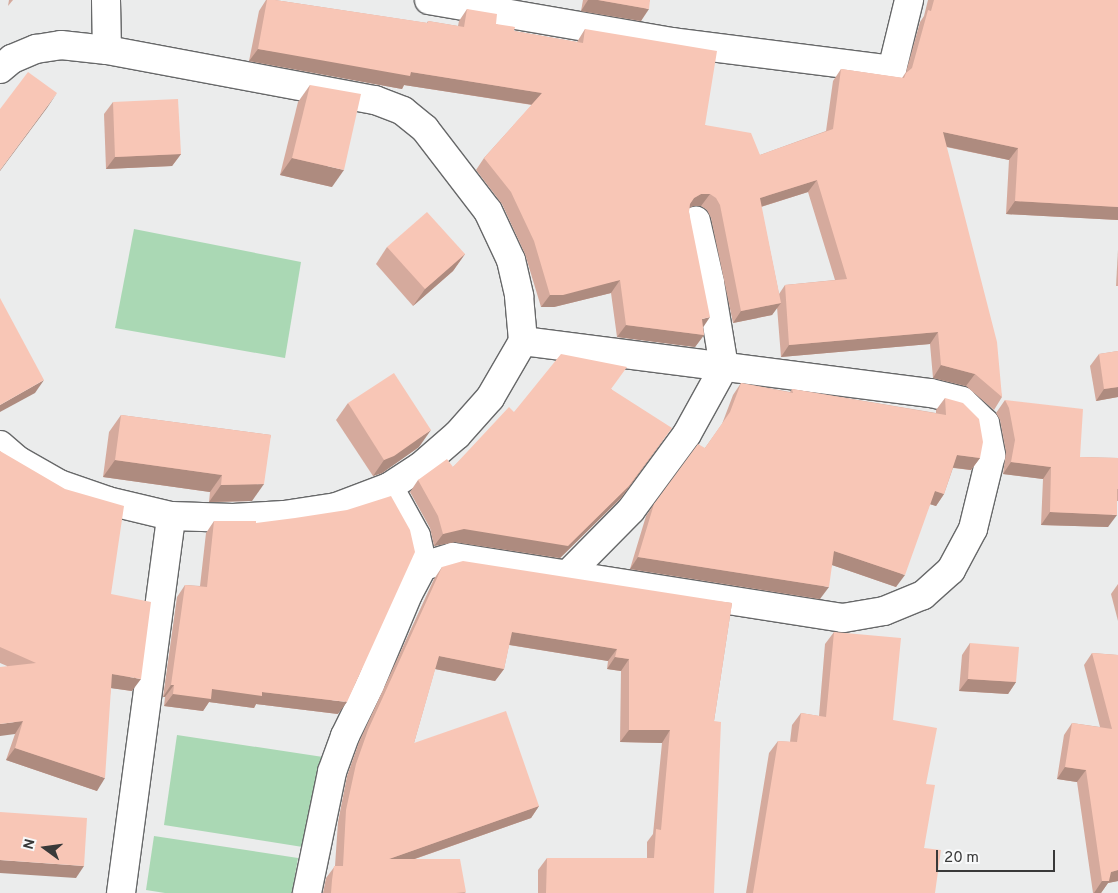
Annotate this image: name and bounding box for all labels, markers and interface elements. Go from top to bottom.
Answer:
north arrow [20,823,70,873]
text: N [20,837,39,851]
scale bar [938,840,1057,872]
text: 20 m [944,849,979,868]

